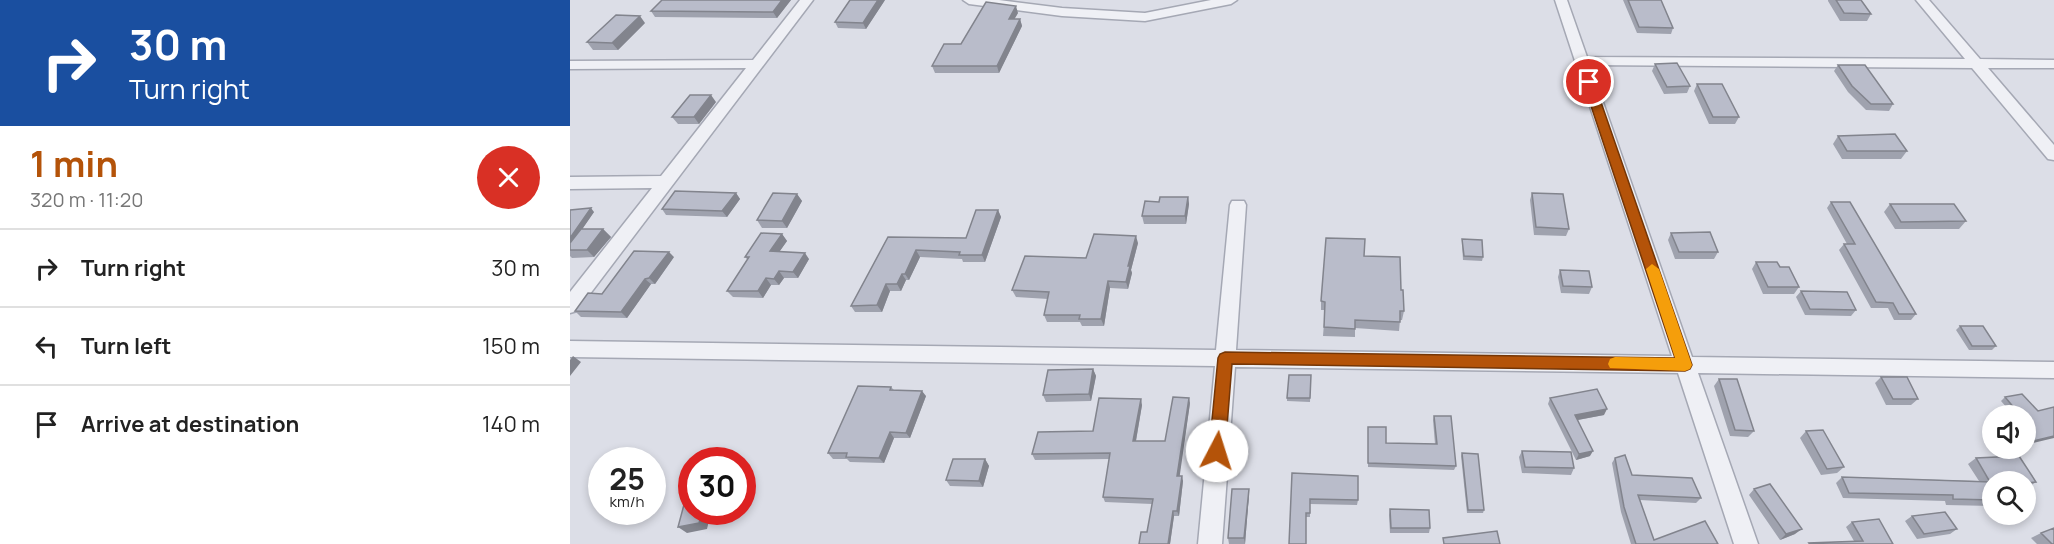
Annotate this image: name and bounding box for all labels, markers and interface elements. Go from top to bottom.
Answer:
text: 30 m [129,15,227,73]
icon: right [30,24,108,102]
pin [1563,56,1614,107]
icon: arrive [1572,65,1605,98]
text: Turn right [129,70,250,107]
text: 1 min [30,139,118,188]
button: close [477,146,540,209]
text: 320 m · 11:20 [30,186,143,213]
icon: right [30,252,63,285]
text: Turn right [81,253,186,283]
text: 30 m [491,253,540,283]
icon: left [30,330,63,363]
text: Turn left [81,331,171,361]
text: 150 m [482,331,540,361]
map controls [1982,405,2036,525]
button: sound [1982,405,2036,459]
icon: arrive [30,408,63,441]
text: Arrive at destination [81,409,299,439]
text: 140 m [482,409,540,439]
position arrow [1185,419,1249,483]
speed limit sign: 30 [678,447,756,525]
text: 25 [609,458,645,499]
button: search [1982,471,2036,525]
text: km/h [610,491,644,512]

